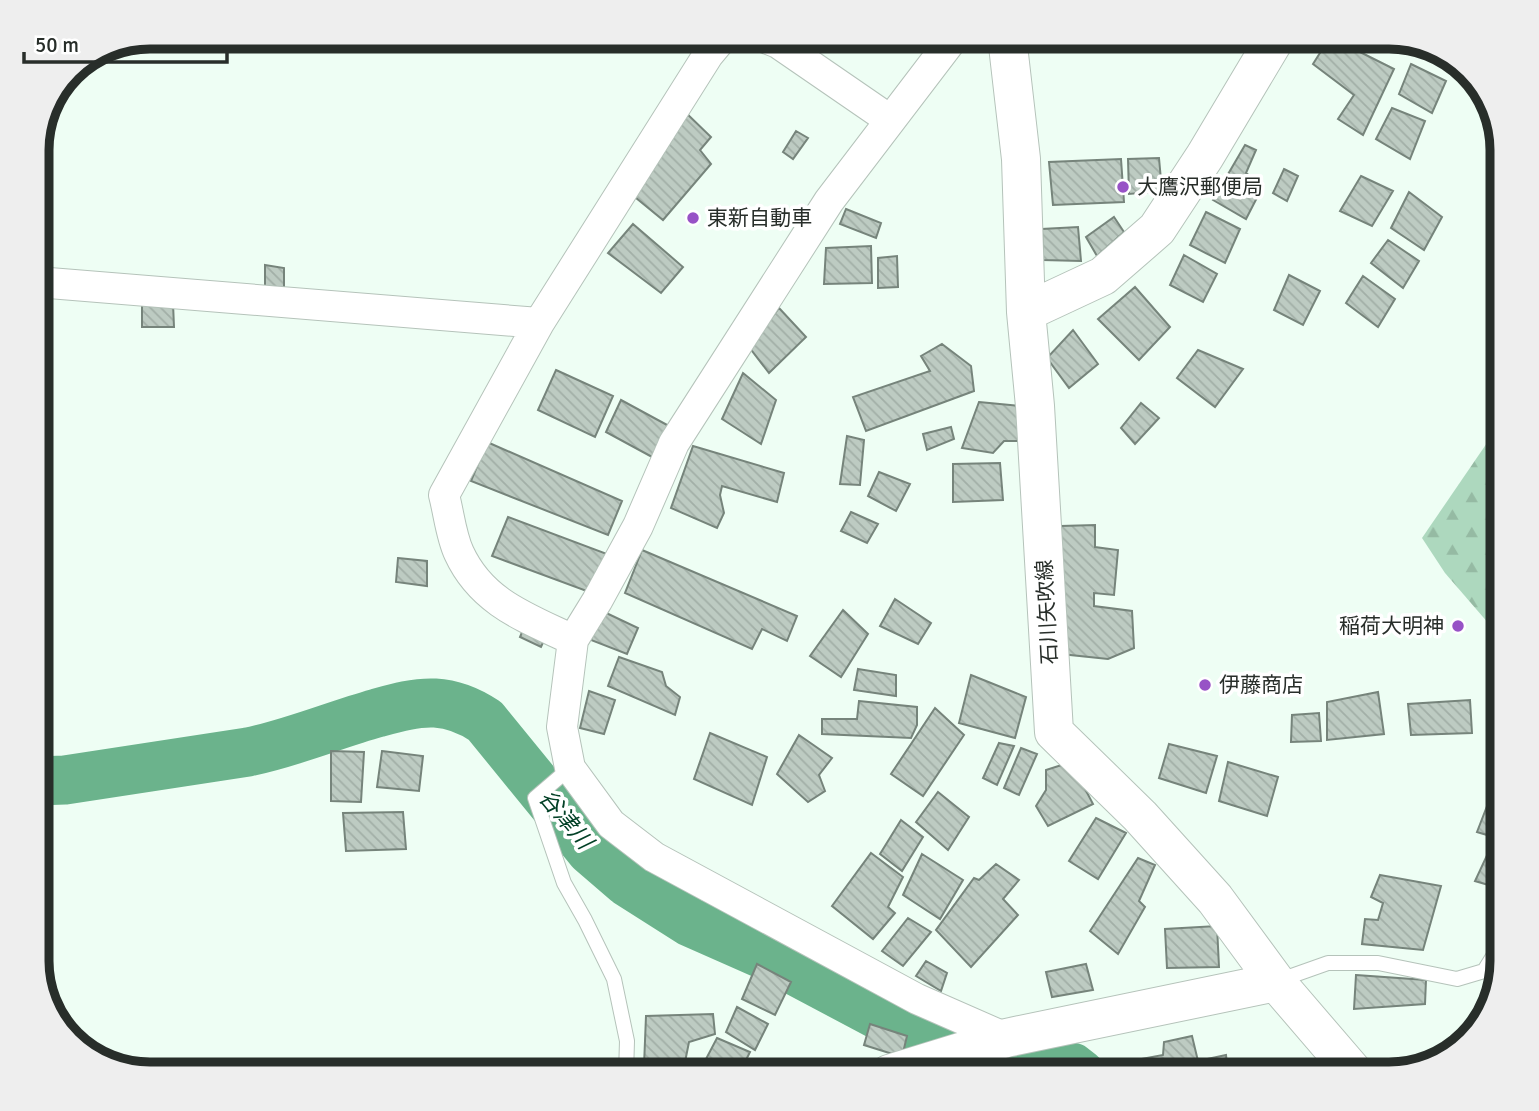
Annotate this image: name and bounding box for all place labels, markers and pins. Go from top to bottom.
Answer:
place label: 大鷹沢郵便局 [1137,174,1263,200]
marker: 大鷹沢郵便局 [1115,179,1131,195]
place label: 東新自動車 [707,205,812,231]
marker: 東新自動車 [685,210,701,226]
place label: 稲荷大明神 [1339,613,1444,639]
marker: 稲荷大明神 [1450,618,1466,634]
place label: 伊藤商店 [1219,672,1303,698]
marker: 伊藤商店 [1197,677,1213,693]

